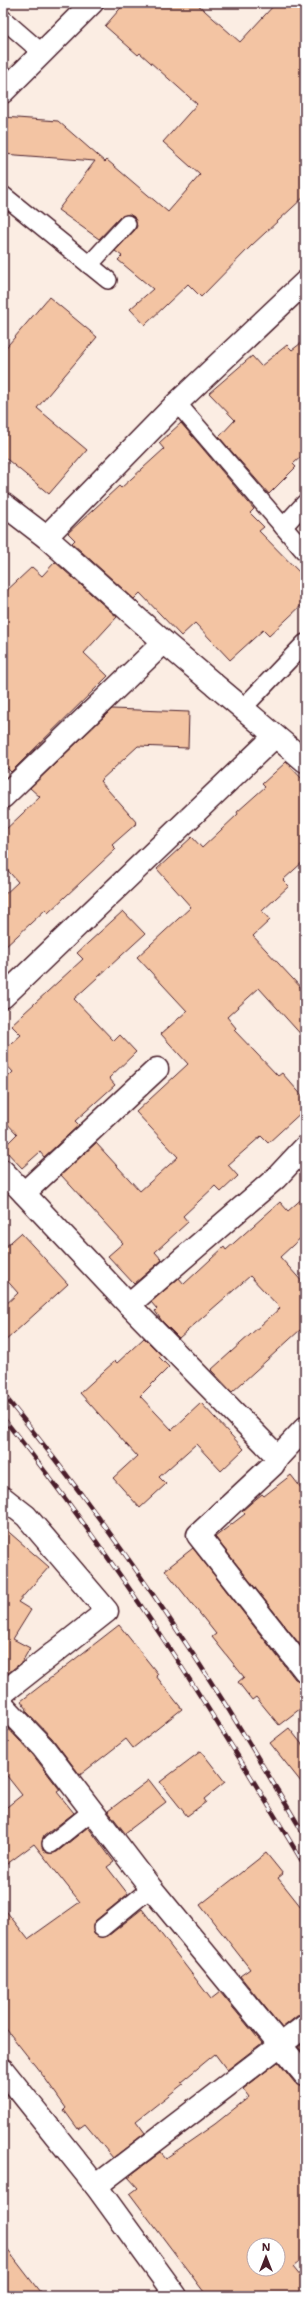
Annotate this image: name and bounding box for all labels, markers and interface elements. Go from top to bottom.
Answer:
north arrow [246,2237,286,2277]
text: N [262,2240,271,2255]

